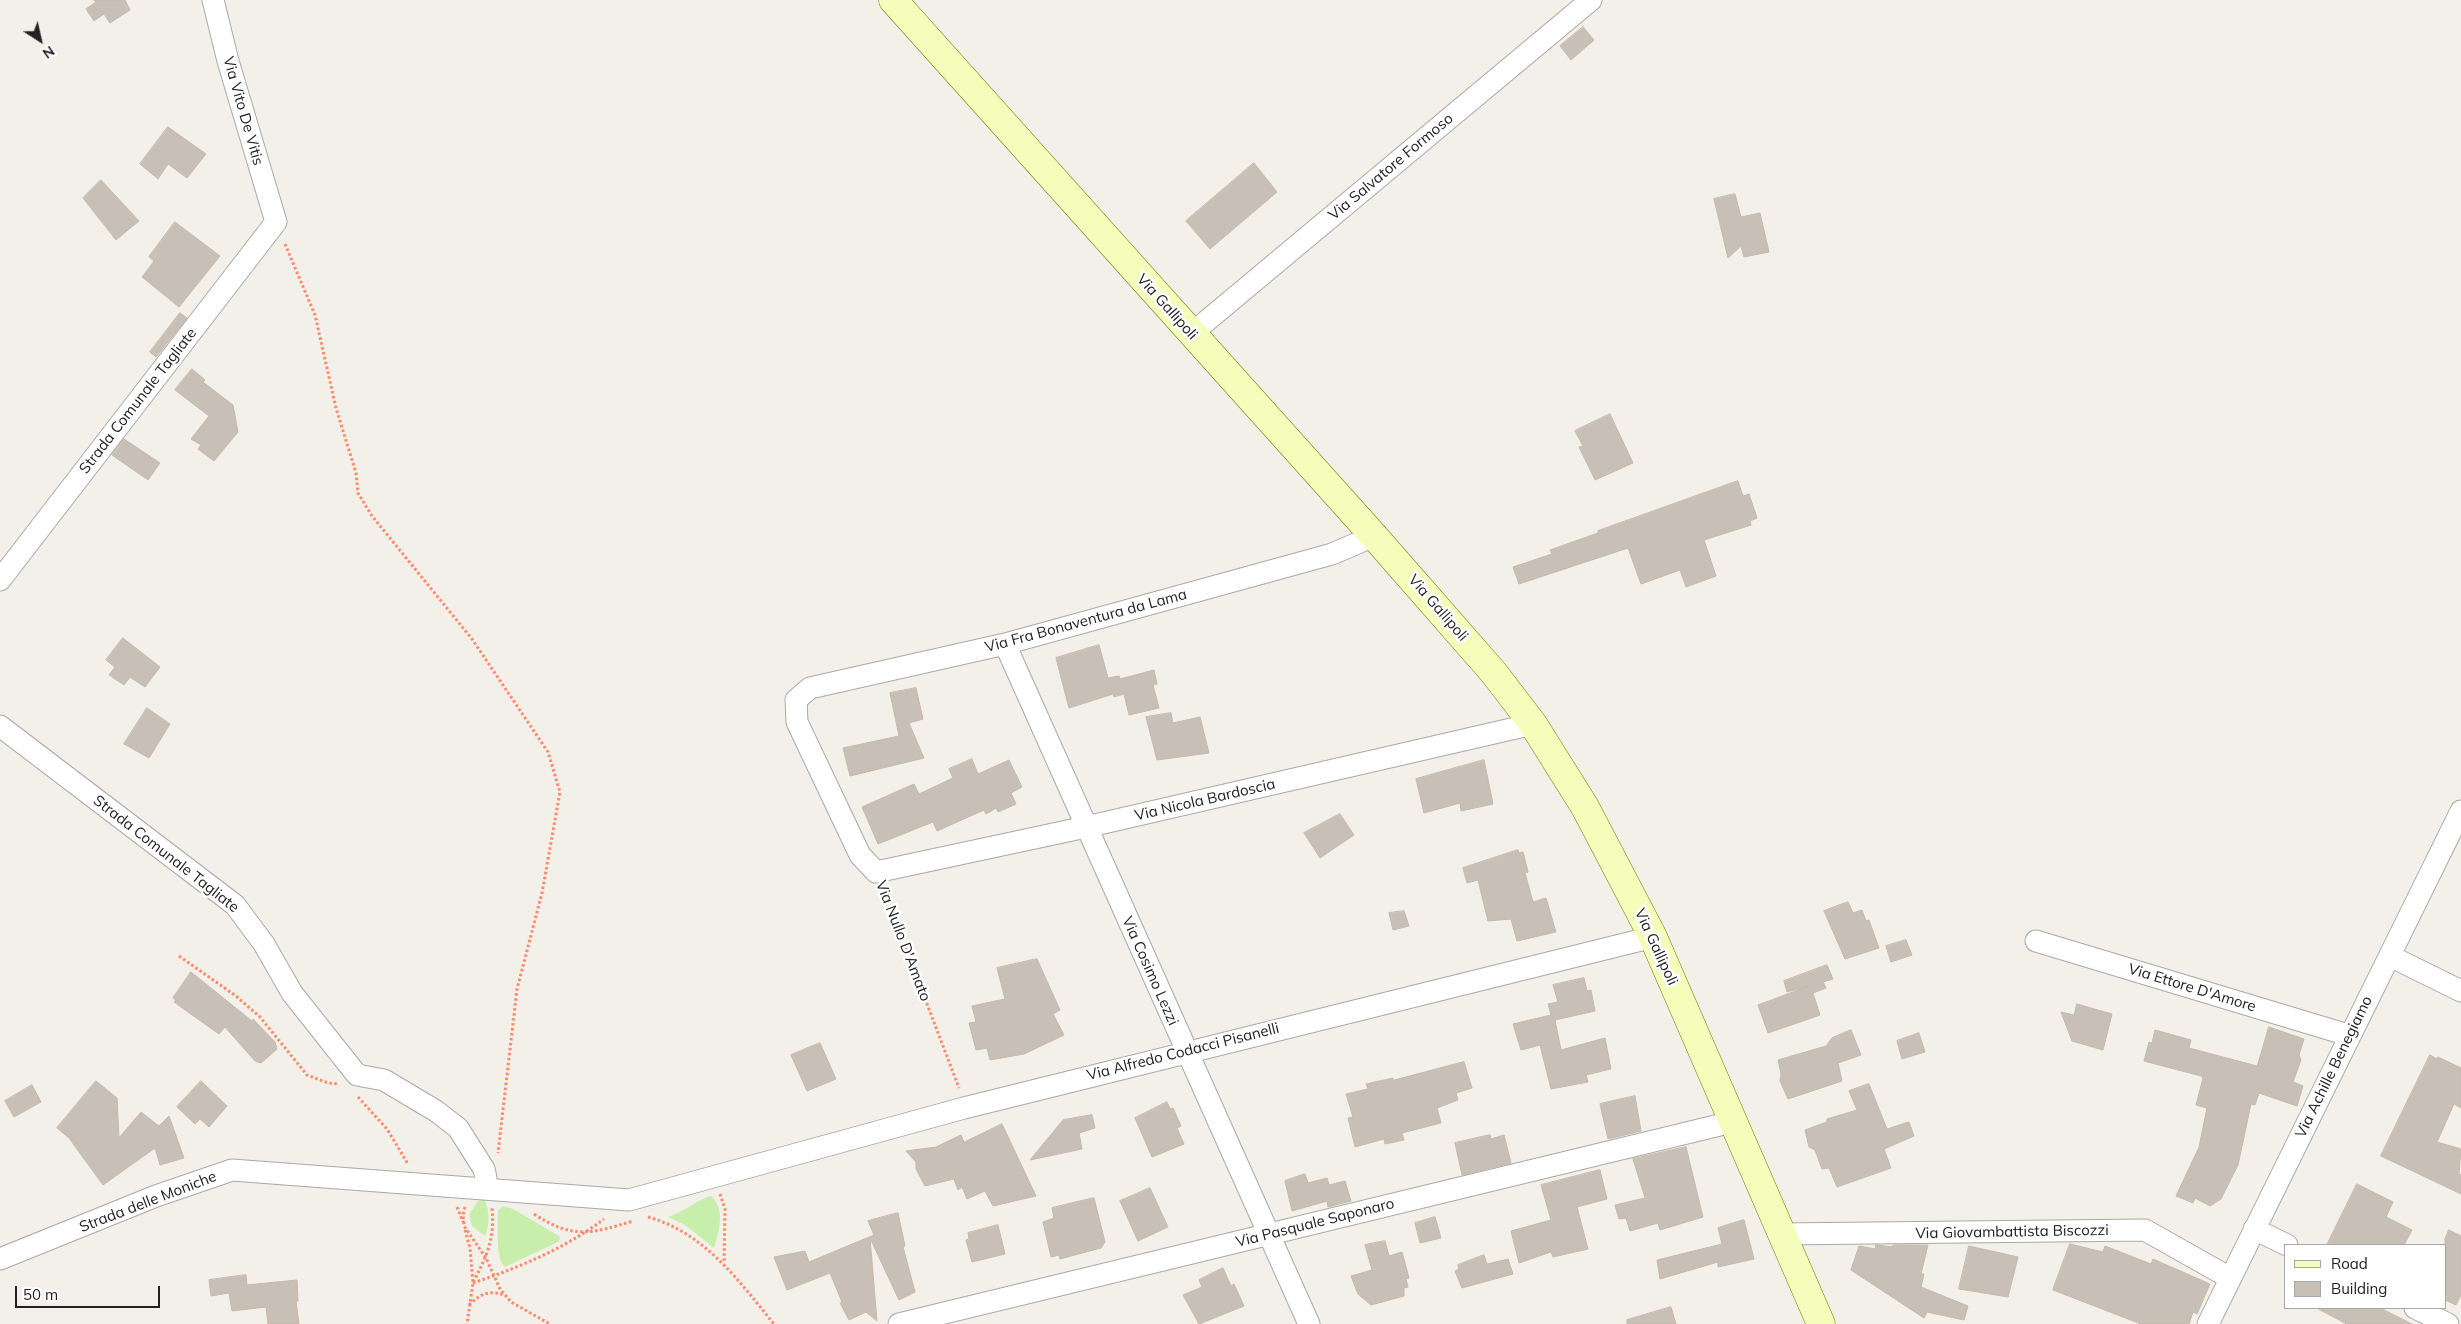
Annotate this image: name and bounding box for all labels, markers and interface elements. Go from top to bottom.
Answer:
north arrow [15,15,65,65]
text: N [39,42,58,63]
street label: Via Vito De Vitis [219,55,267,167]
street label: Via Salvatore Formoso [1325,110,1457,224]
street label: Via Gallipoli [1133,270,1201,344]
street label: Strada Comunale Tagliate [76,325,200,477]
street label: Via Gallipoli [1404,571,1472,645]
street label: Via Fra Bonaventura da Lama [983,585,1189,657]
street label: Via Nicola Bardoscia [1133,775,1277,825]
street label: Strada Comunale Tagliate [90,792,242,916]
street label: Via Nullo D'Amato [872,878,934,1004]
street label: Via Gallipoli [1630,906,1682,988]
street label: Via Cosimo Lezzi [1118,914,1182,1028]
street label: Via Ettore D'Amore [2126,960,2258,1016]
street label: Via Achille Benegiamo [2292,993,2376,1141]
street label: Via Alfredo Codacci Pisanelli [1085,1019,1281,1085]
street label: Strada delle Moniche [77,1168,219,1236]
street label: Via Pasquale Saponaro [1234,1195,1396,1251]
street label: Via Giovambattista Biscozzi [1915,1221,2109,1243]
legend [2284,1244,2446,1309]
text: Road [2331,1254,2368,1273]
scale bar [18,1276,162,1308]
text: Building [2331,1279,2387,1298]
text: 50 m [23,1285,58,1304]

